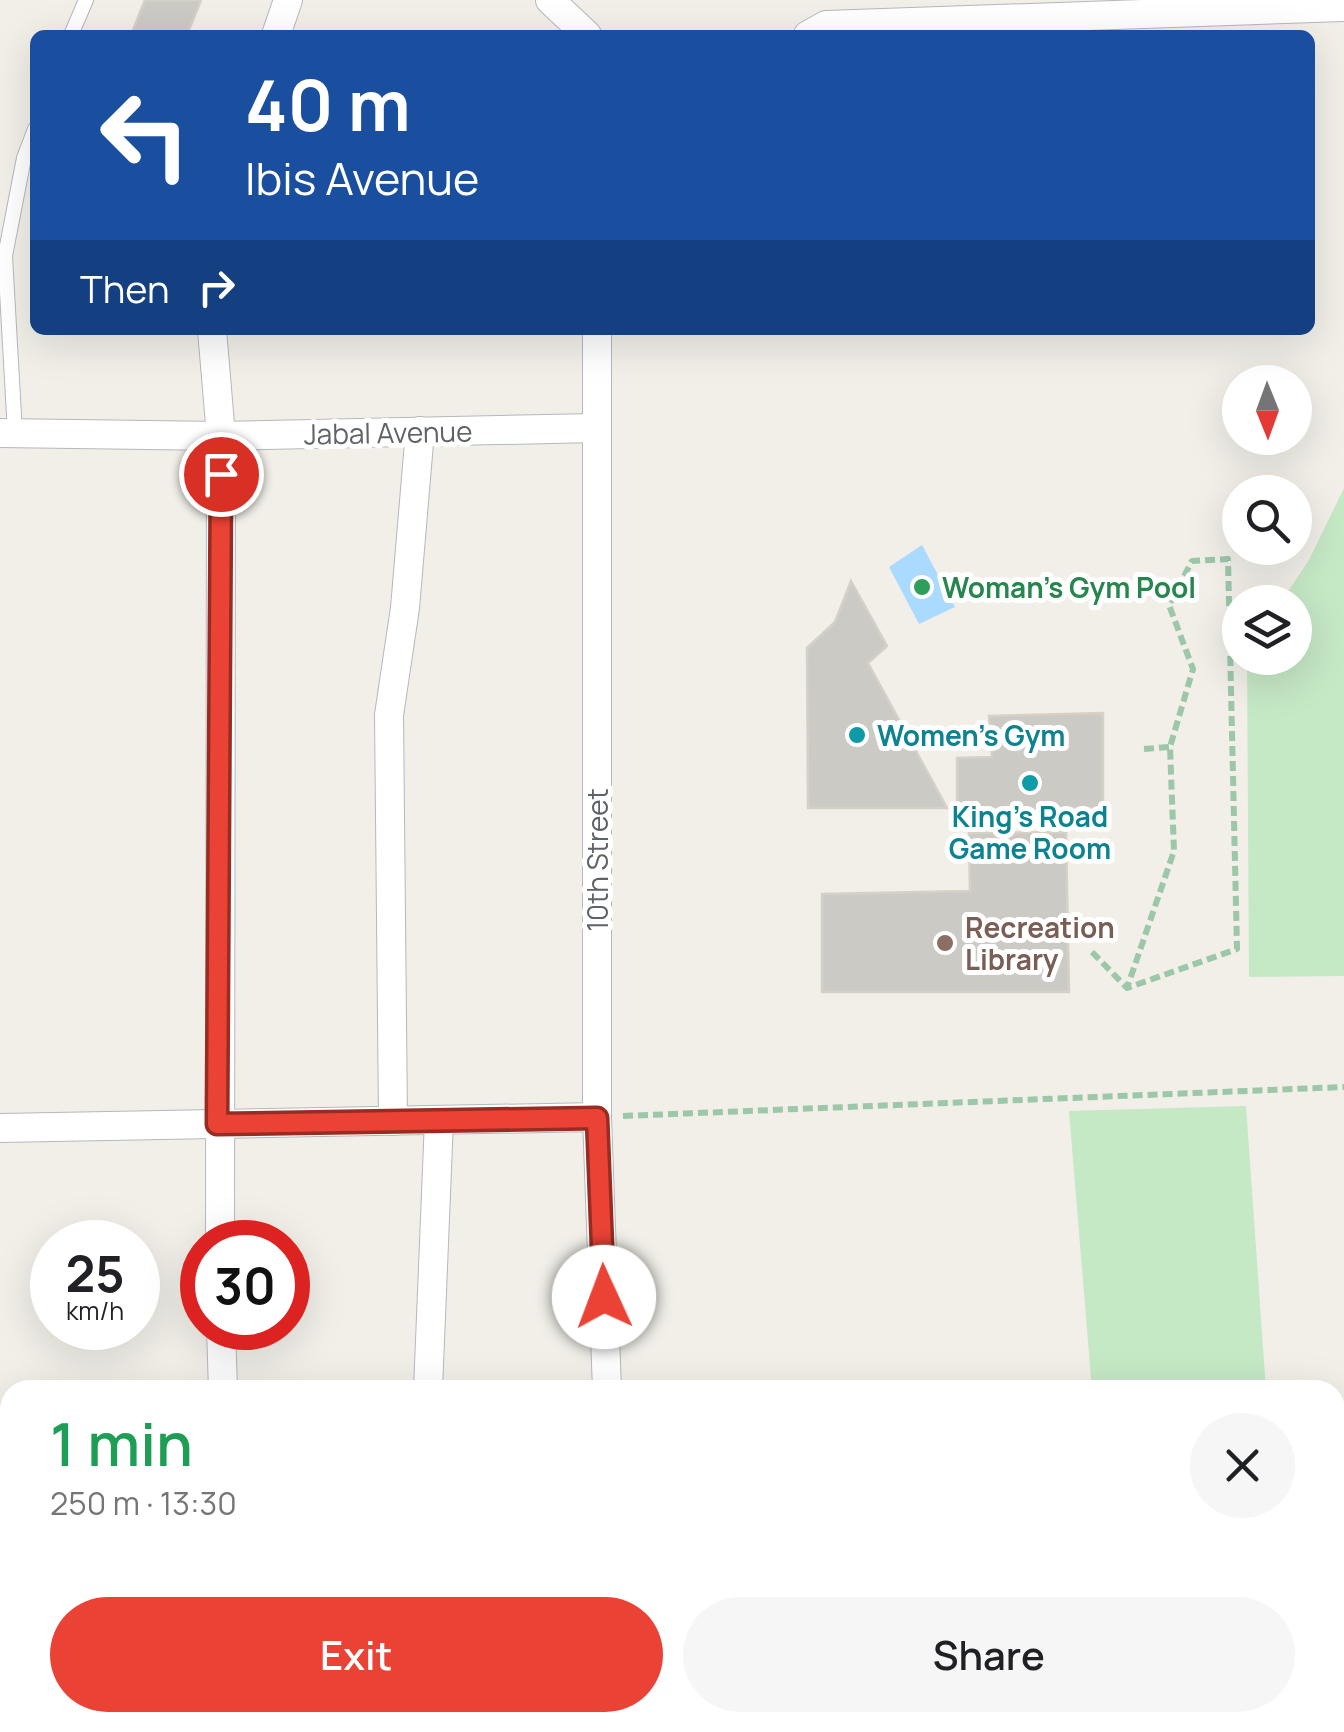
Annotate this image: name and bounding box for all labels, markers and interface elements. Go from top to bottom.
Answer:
text: 40 m [245,56,411,152]
icon: left [80,70,210,200]
text: Ibis Avenue [245,147,479,209]
icon: right [189,260,244,315]
text: Then [80,262,169,314]
north arrow [1222,365,1312,455]
map controls [1222,365,1312,675]
street label: Jabal Avenue [303,412,473,452]
pin [179,432,264,517]
icon: arrive [194,447,249,502]
button: search [1222,475,1312,565]
place label: Woman's Gym Pool [942,568,1196,606]
marker: Woman's Gym Pool [911,576,933,598]
button: layers [1222,585,1312,675]
place label: Women's Gym [877,716,1066,754]
marker: Women's Gym [846,724,868,746]
marker: King's Road Game Room [1019,772,1041,794]
street label: 10th Street [578,788,616,932]
place label: King's Road Game Room [949,797,1111,867]
place label: Recreation Library [965,908,1115,978]
marker: Recreation Library [934,932,956,954]
speed limit sign: 30 [180,1220,310,1350]
text: 25 [65,1239,125,1307]
position arrow [552,1245,656,1349]
text: km/h [66,1293,124,1328]
text: 1 min [50,1402,193,1484]
button: close [1190,1413,1295,1518]
text: 250 m · 13:30 [50,1481,237,1525]
button: Exit [50,1597,663,1712]
button: Share [683,1597,1295,1712]

